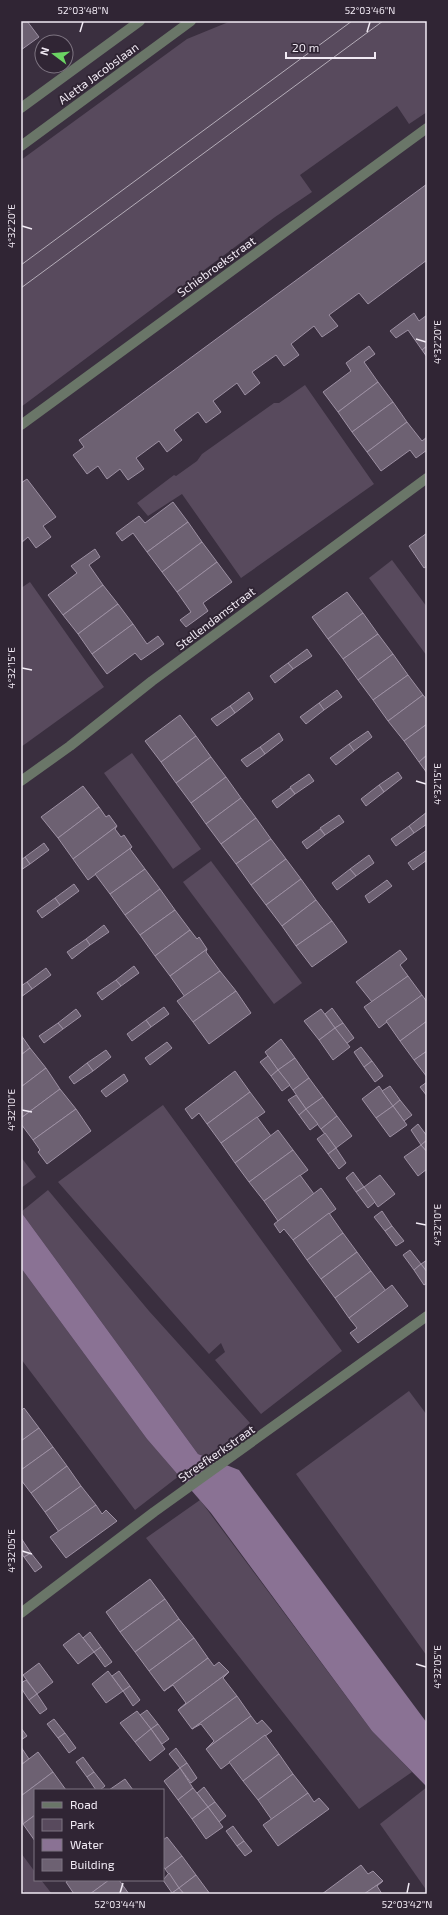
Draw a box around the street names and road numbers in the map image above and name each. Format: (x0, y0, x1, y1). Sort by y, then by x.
street label: Aletta Jacobslaan (55, 39, 141, 107)
street label: Schiebroekstraat (174, 233, 258, 299)
street label: Stellendamstraat (173, 583, 258, 652)
street label: Streefkerkstraat (175, 1421, 257, 1485)

